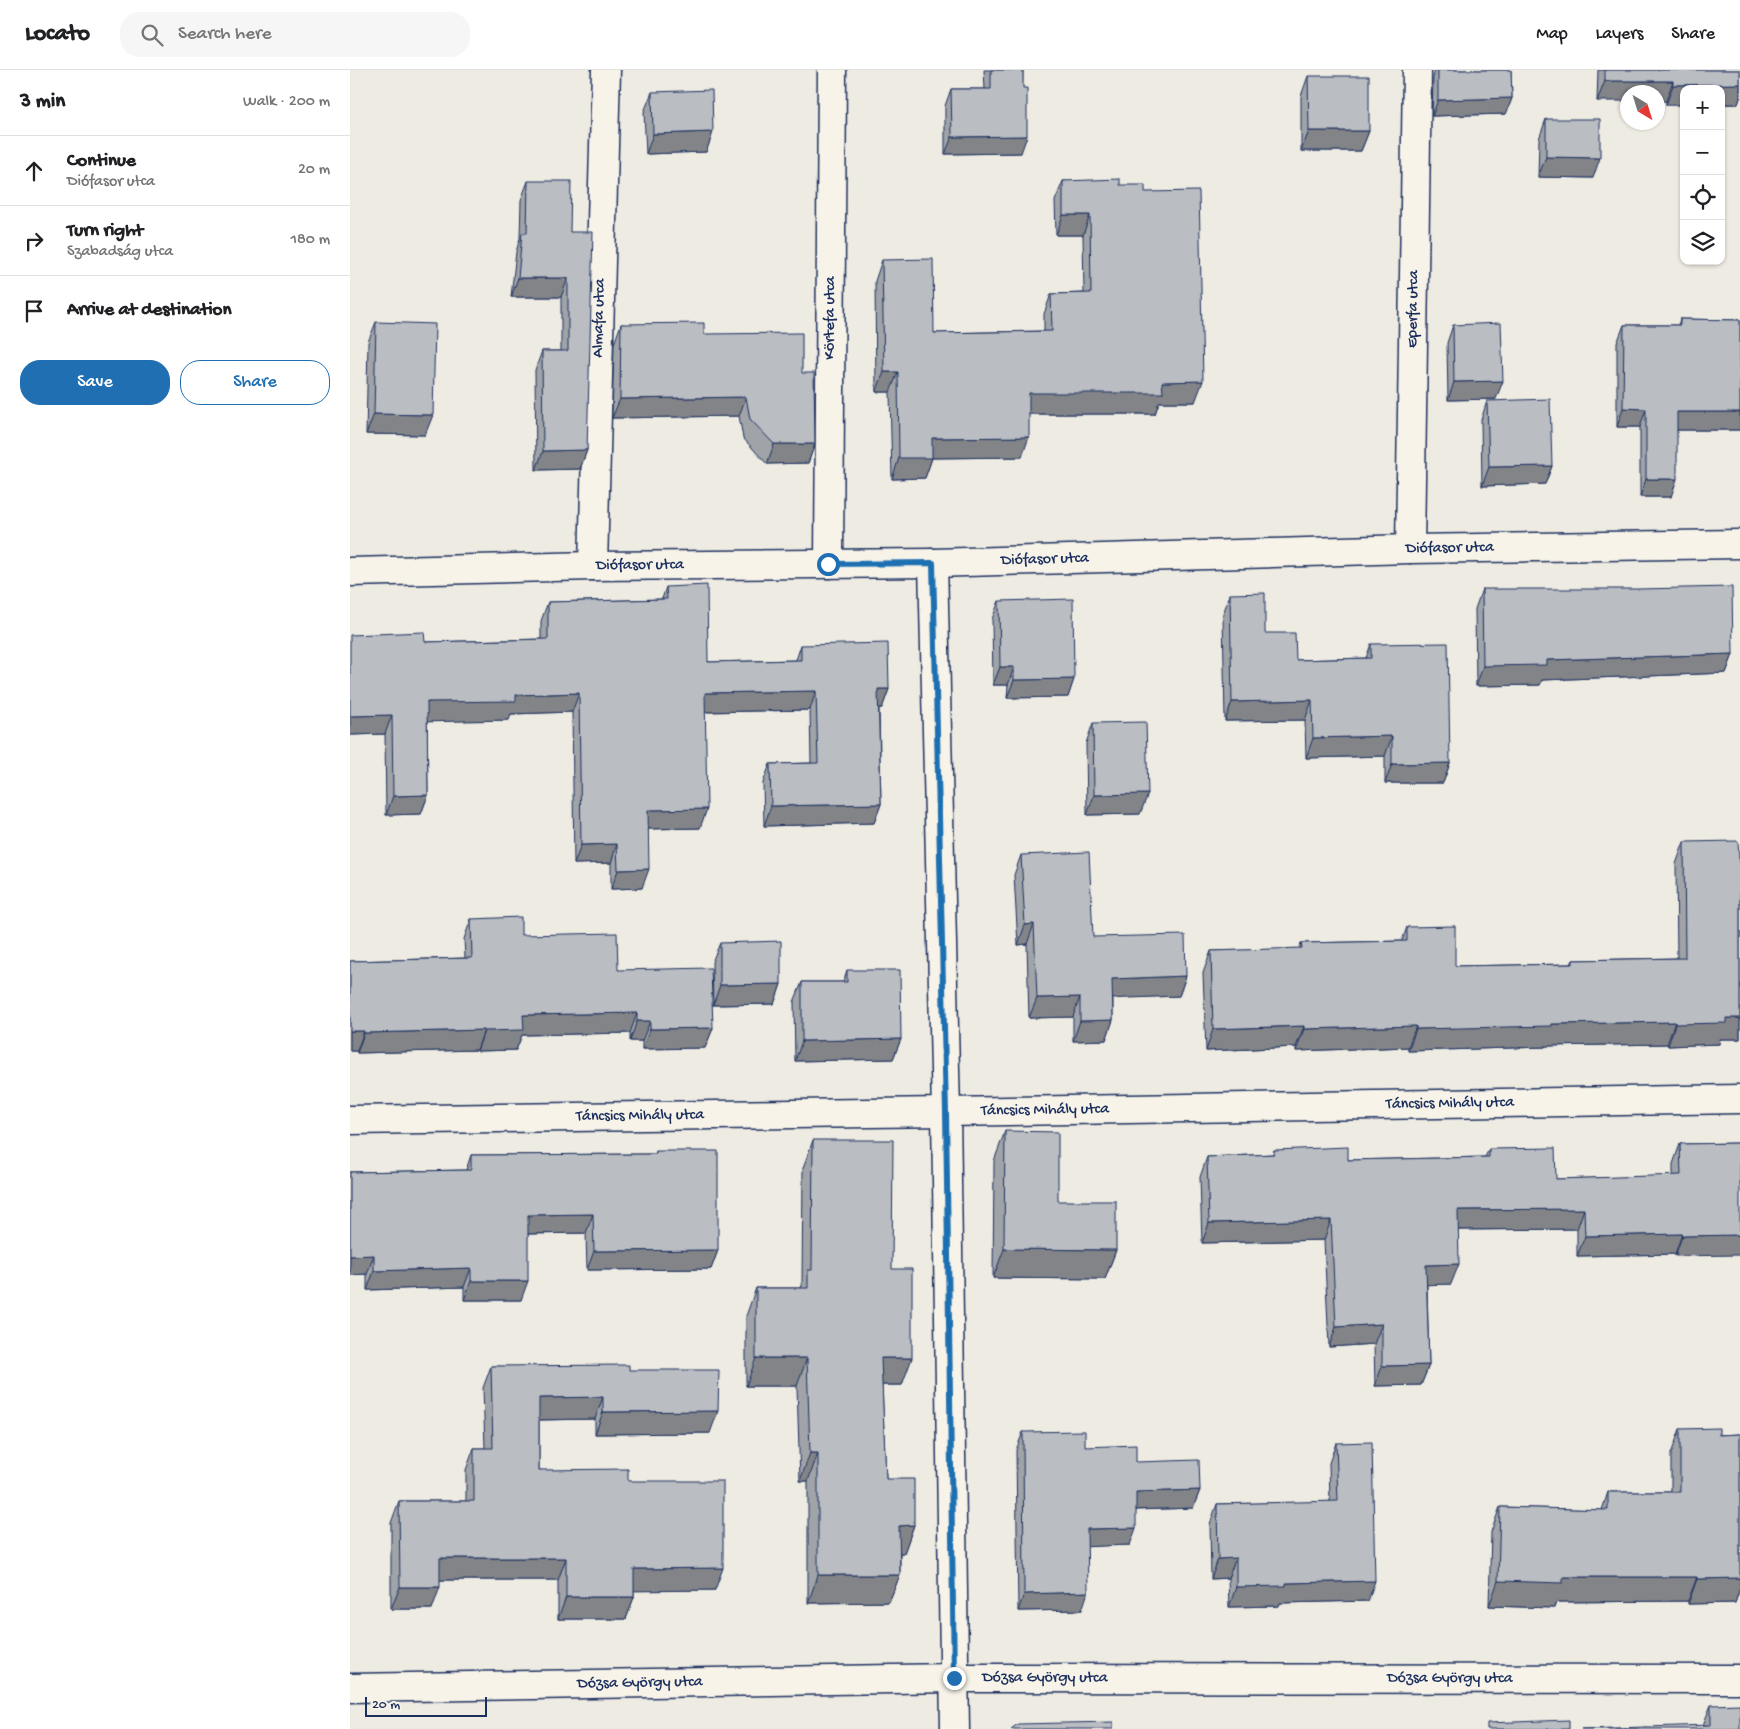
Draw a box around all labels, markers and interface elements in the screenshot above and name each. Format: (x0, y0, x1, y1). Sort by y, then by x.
search box (120, 12, 470, 57)
text: Locato (25, 20, 90, 49)
icon: search (138, 21, 166, 49)
text: Search here (178, 23, 272, 46)
text: Map (1536, 24, 1568, 45)
text: Layers (1596, 24, 1643, 45)
text: Share (1671, 24, 1715, 45)
north arrow (1620, 85, 1665, 130)
map controls (1680, 85, 1725, 265)
button: + (1680, 85, 1725, 130)
text: 3 min (20, 90, 65, 115)
text: Walk · 200 m (243, 93, 330, 112)
button: − (1680, 130, 1725, 175)
text: Continue (67, 150, 136, 173)
icon: ahead (20, 157, 48, 185)
text: 20 m (298, 161, 330, 180)
text: Diófasor utca (67, 173, 155, 192)
button: locate (1680, 175, 1725, 220)
text: Turn right (67, 220, 143, 243)
button: layers (1680, 220, 1725, 265)
icon: right (20, 227, 48, 255)
text: 180 m (291, 231, 330, 250)
text: Szabadság utca (67, 243, 173, 262)
street label: Eperfa utca (1403, 269, 1424, 348)
street label: Körtefa utca (821, 275, 840, 360)
street label: Almafa utca (589, 277, 610, 358)
icon: arrive (20, 297, 48, 325)
text: Arrive at destination (67, 299, 231, 322)
button: Save (20, 360, 170, 405)
button: Share (180, 360, 330, 405)
street label: Diófasor utca (1405, 538, 1495, 559)
street label: Diófasor utca (1000, 549, 1090, 571)
route start (817, 553, 840, 576)
street label: Diófasor utca (595, 556, 685, 575)
street label: Táncsics Mihály utca (1385, 1093, 1515, 1114)
street label: Táncsics Mihály utca (980, 1100, 1110, 1121)
street label: Táncsics Mihály utca (575, 1106, 705, 1126)
route end (943, 1667, 966, 1690)
street label: Dózsa György utca (981, 1669, 1109, 1688)
street label: Dózsa György utca (1386, 1669, 1514, 1688)
street label: Dózsa György utca (576, 1673, 704, 1694)
scale bar (365, 1694, 488, 1717)
text: 20 m (372, 1697, 400, 1714)

